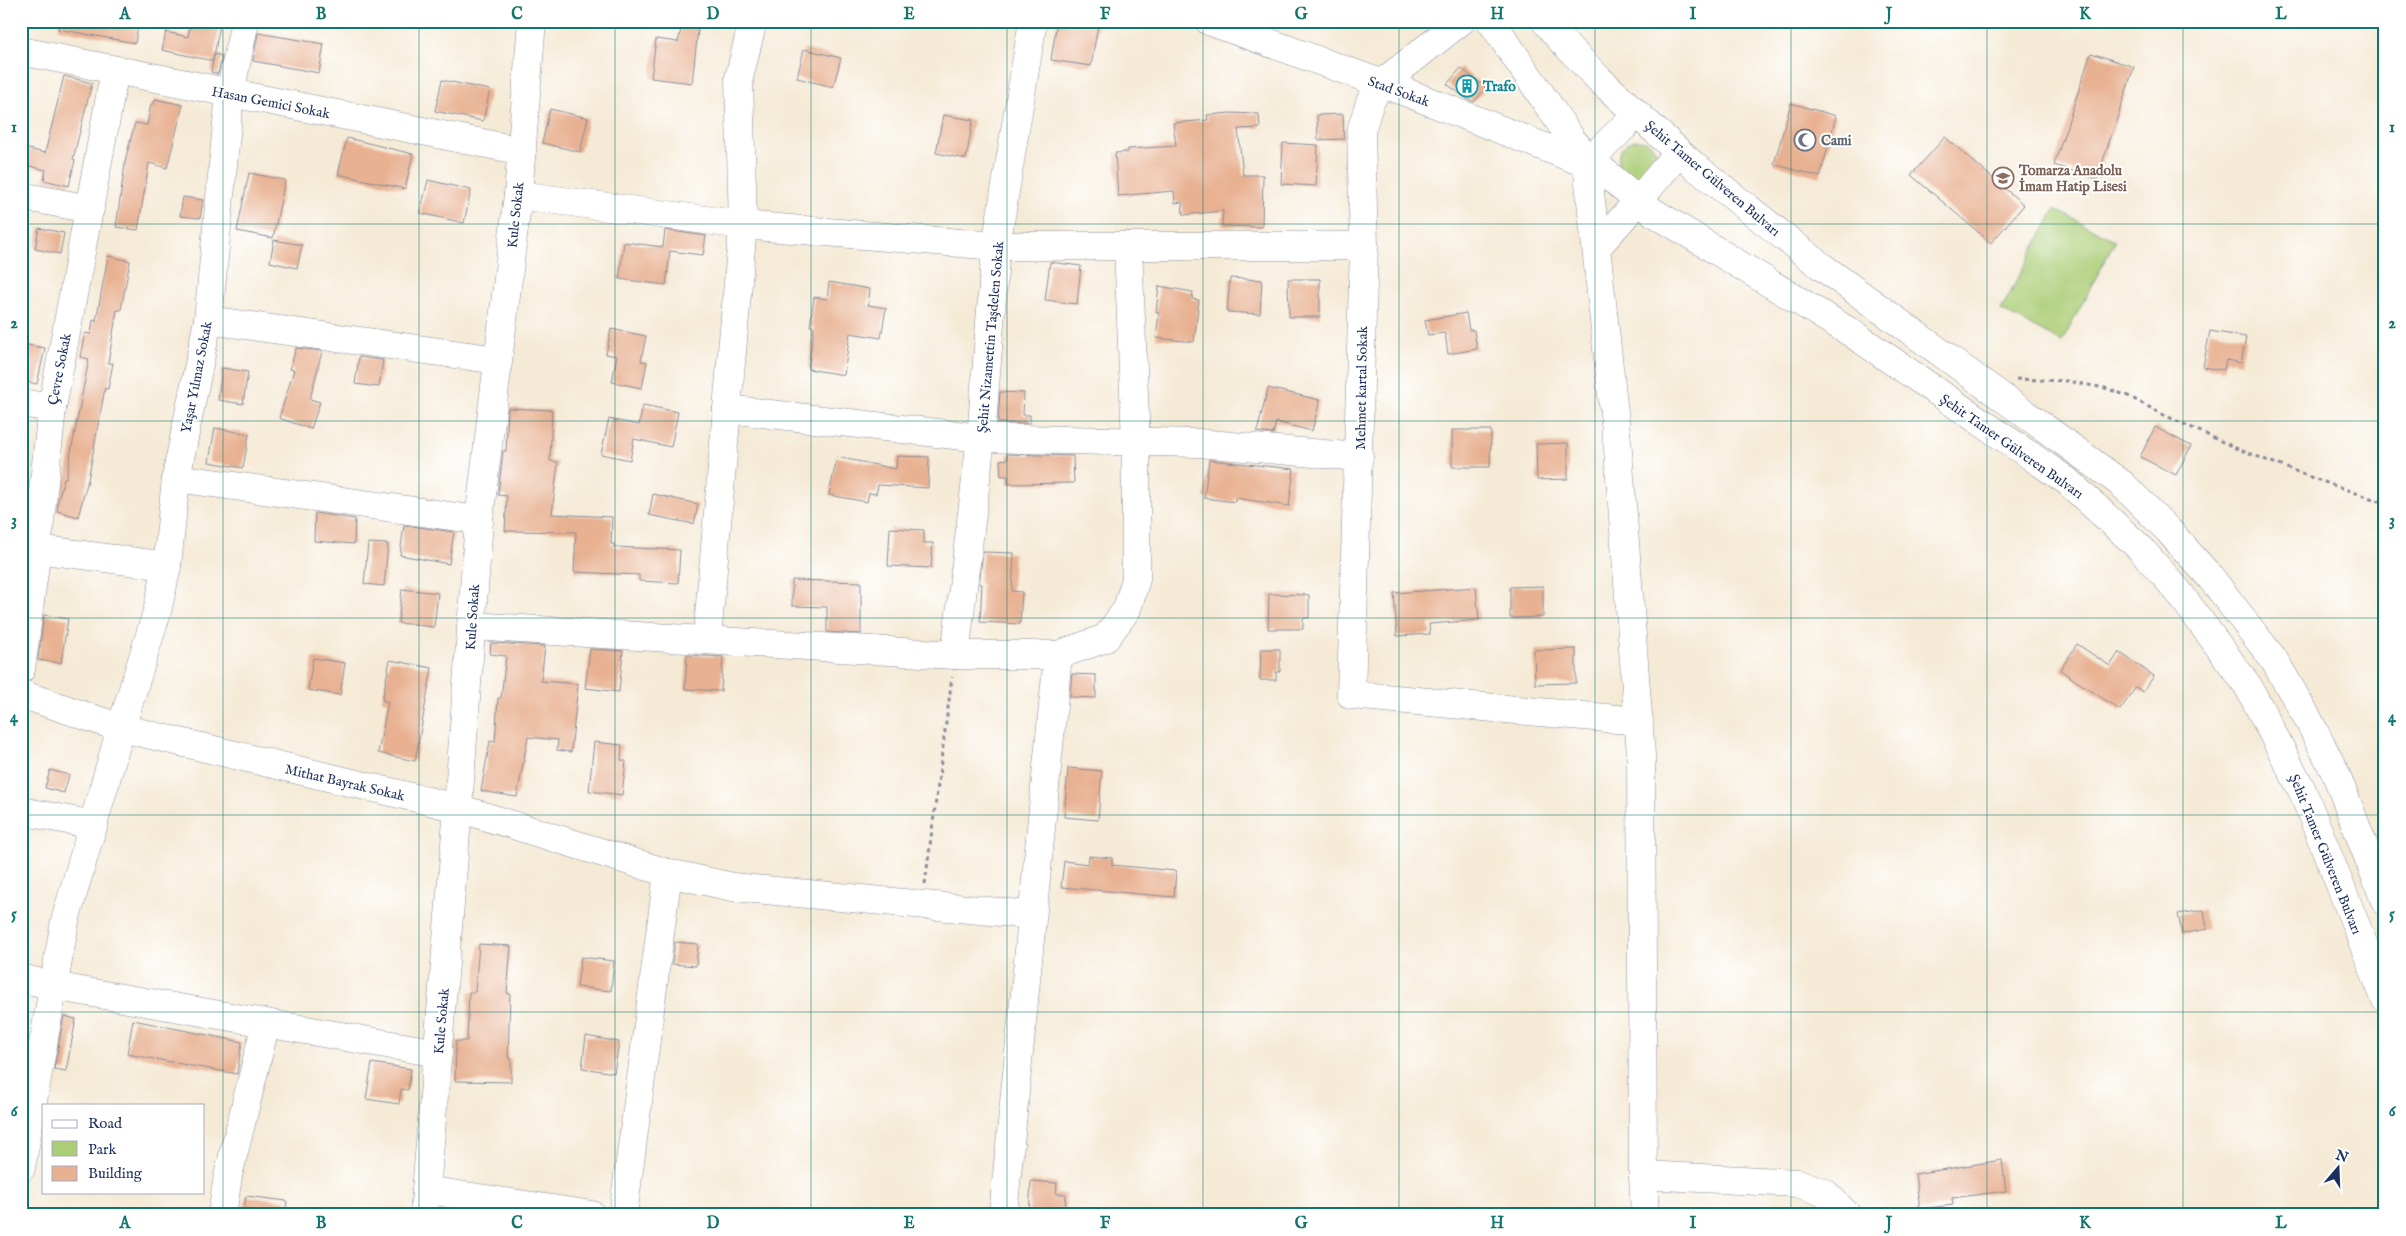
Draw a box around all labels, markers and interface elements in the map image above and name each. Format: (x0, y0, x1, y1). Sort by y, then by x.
text: A (119, 5, 132, 25)
text: B (316, 5, 327, 25)
text: C (511, 5, 523, 25)
text: D (707, 5, 720, 25)
text: E (903, 5, 915, 25)
text: F (1100, 5, 1111, 25)
text: G (1295, 5, 1308, 25)
text: H (1490, 5, 1504, 25)
text: I (1690, 5, 1697, 25)
text: J (1884, 5, 1893, 25)
text: K (2079, 5, 2092, 25)
text: L (2275, 5, 2287, 25)
street label: Stad Sokak (1365, 72, 1432, 112)
building icon: Trafo (1455, 74, 1479, 98)
place label: Trafo (1482, 78, 1516, 96)
street label: Hasan Gemici Sokak (210, 83, 332, 123)
street label: Şehit Tamer Gülveren Bulvarı (1641, 117, 1784, 241)
text: 1 (11, 118, 17, 138)
text: 1 (2389, 118, 2395, 138)
mosque icon: Cami (1793, 128, 1817, 152)
place label: Cami (1821, 132, 1852, 150)
place label: Tomarza Anadolu İmam Hatip Lisesi (2018, 162, 2127, 196)
school or university icon: Tomarza Anadolu İmam Hatip Lisesi (1991, 166, 2015, 190)
street label: Kule Sokak (504, 181, 528, 249)
street label: Şehit Nizamettin Taşdelen Sokak (974, 240, 1008, 434)
text: 2 (10, 314, 18, 334)
text: 2 (2388, 314, 2396, 334)
street label: Yaşar Yılmaz Sokak (177, 319, 217, 435)
street label: Mehmet kartal Sokak (1352, 325, 1372, 450)
street label: Çevre Sokak (44, 331, 76, 407)
street label: Şehit Tamer Gülveren Bulvarı (1936, 390, 2087, 503)
text: 3 (11, 511, 17, 531)
text: 3 (2389, 511, 2395, 531)
street label: Kule Sokak (462, 583, 484, 651)
text: 4 (10, 708, 19, 728)
text: 4 (2388, 708, 2397, 728)
street label: Mithat Bayrak Sokak (283, 760, 407, 806)
street label: Şehit Tamer Gülveren Bulvarı (2285, 772, 2366, 937)
text: 5 (11, 905, 17, 925)
text: 5 (2389, 905, 2395, 925)
street label: Kule Sokak (430, 987, 454, 1055)
text: 6 (11, 1102, 19, 1122)
text: 6 (2389, 1102, 2397, 1122)
legend (42, 1104, 205, 1194)
text: Road (88, 1114, 123, 1133)
text: Park (88, 1140, 118, 1159)
north arrow (2314, 1144, 2364, 1194)
text: N (2332, 1146, 2351, 1167)
text: Building (88, 1164, 143, 1183)
text: A (119, 1214, 132, 1234)
text: B (316, 1214, 327, 1234)
text: C (511, 1214, 523, 1234)
text: D (707, 1214, 720, 1234)
text: E (903, 1214, 915, 1234)
text: F (1100, 1214, 1111, 1234)
text: G (1295, 1214, 1308, 1234)
text: H (1490, 1214, 1504, 1234)
text: I (1690, 1214, 1697, 1234)
text: J (1884, 1214, 1893, 1234)
text: K (2079, 1214, 2092, 1234)
text: L (2275, 1214, 2287, 1234)

